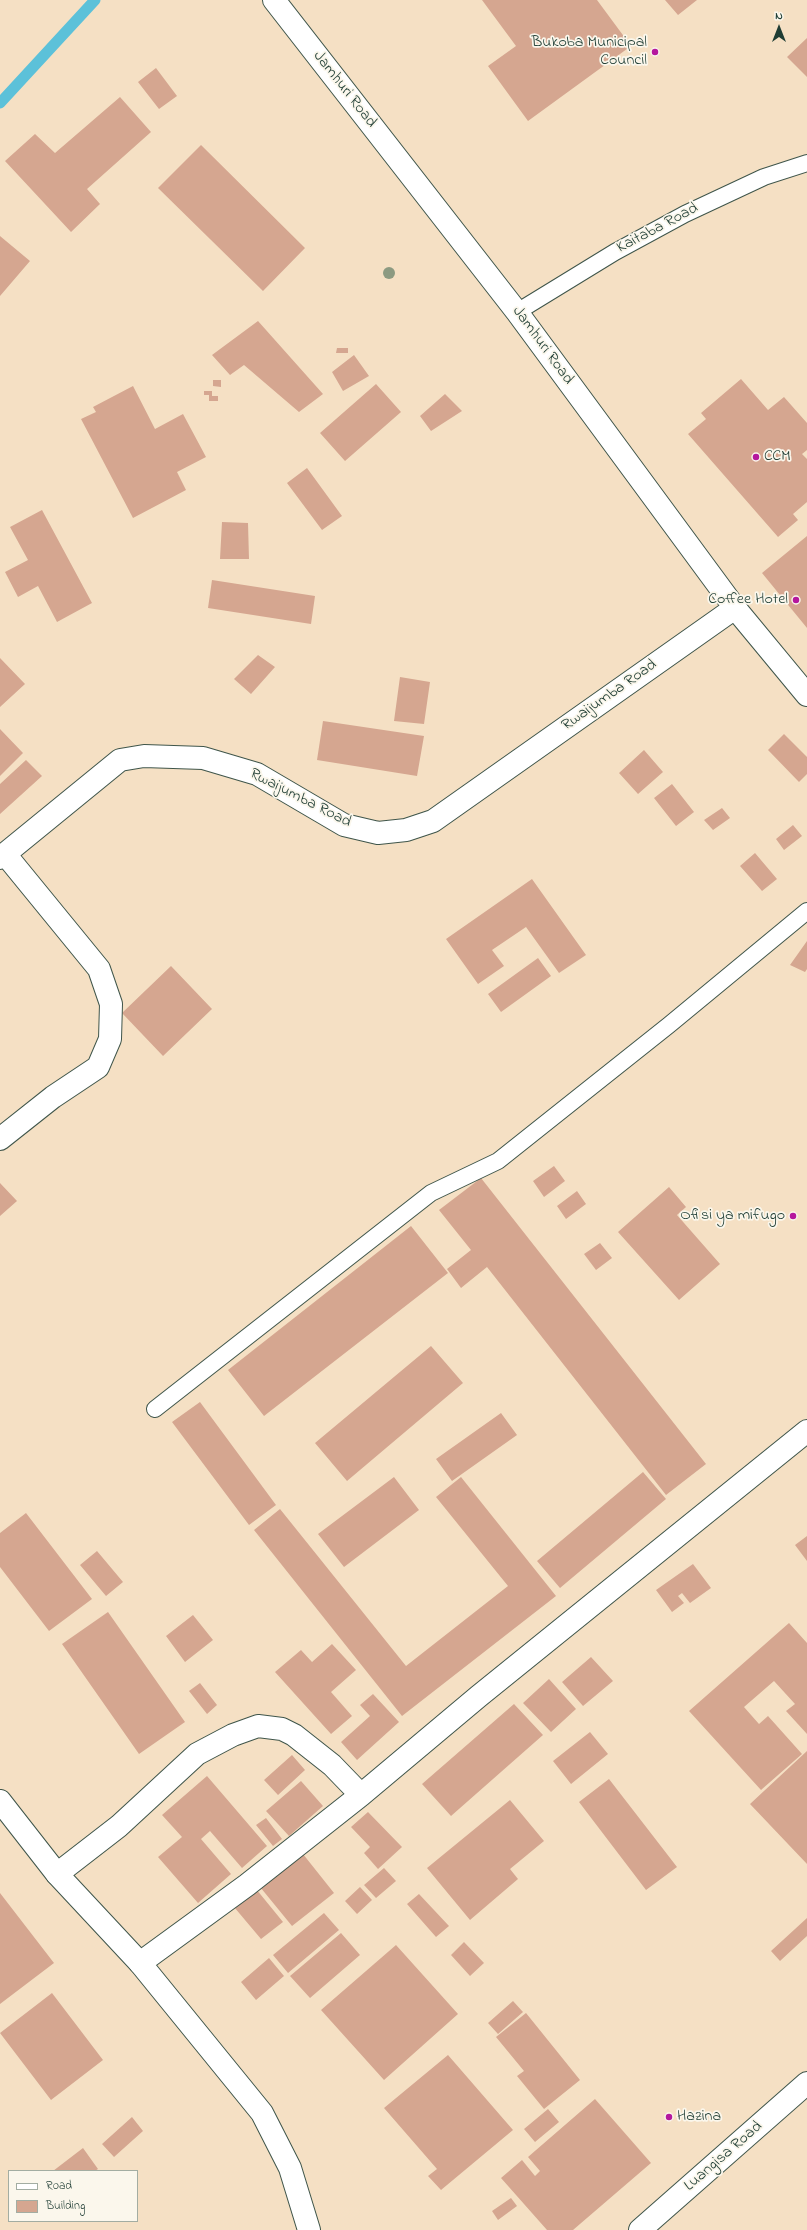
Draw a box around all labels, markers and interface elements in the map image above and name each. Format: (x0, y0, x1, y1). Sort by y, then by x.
north arrow (759, 8, 799, 48)
text: N (775, 8, 783, 24)
place label: Bukoba Municipal Council (532, 33, 647, 71)
marker: Bukoba Municipal Council (650, 47, 660, 57)
street label: Jamhuri Road (308, 48, 380, 132)
street label: Kaitaba Road (614, 200, 702, 258)
street label: Jamhuri Road (507, 303, 577, 389)
place label: CCM (764, 447, 791, 467)
marker: CCM (751, 452, 761, 462)
place label: Coffee Hotel (708, 590, 788, 610)
marker: Coffee Hotel (791, 595, 801, 605)
street label: Rwaijumba Road (559, 656, 661, 736)
street label: Rwaijumba Road (246, 765, 354, 833)
place label: Ofisi ya mifugo (680, 1206, 785, 1226)
marker: Ofisi ya mifugo (788, 1211, 798, 1221)
place label: Hazina (677, 2107, 721, 2127)
marker: Hazina (664, 2112, 674, 2122)
street label: Luangisa Road (681, 2118, 767, 2196)
legend (8, 2170, 138, 2222)
text: Road (46, 2177, 72, 2195)
text: Building (46, 2197, 85, 2215)

